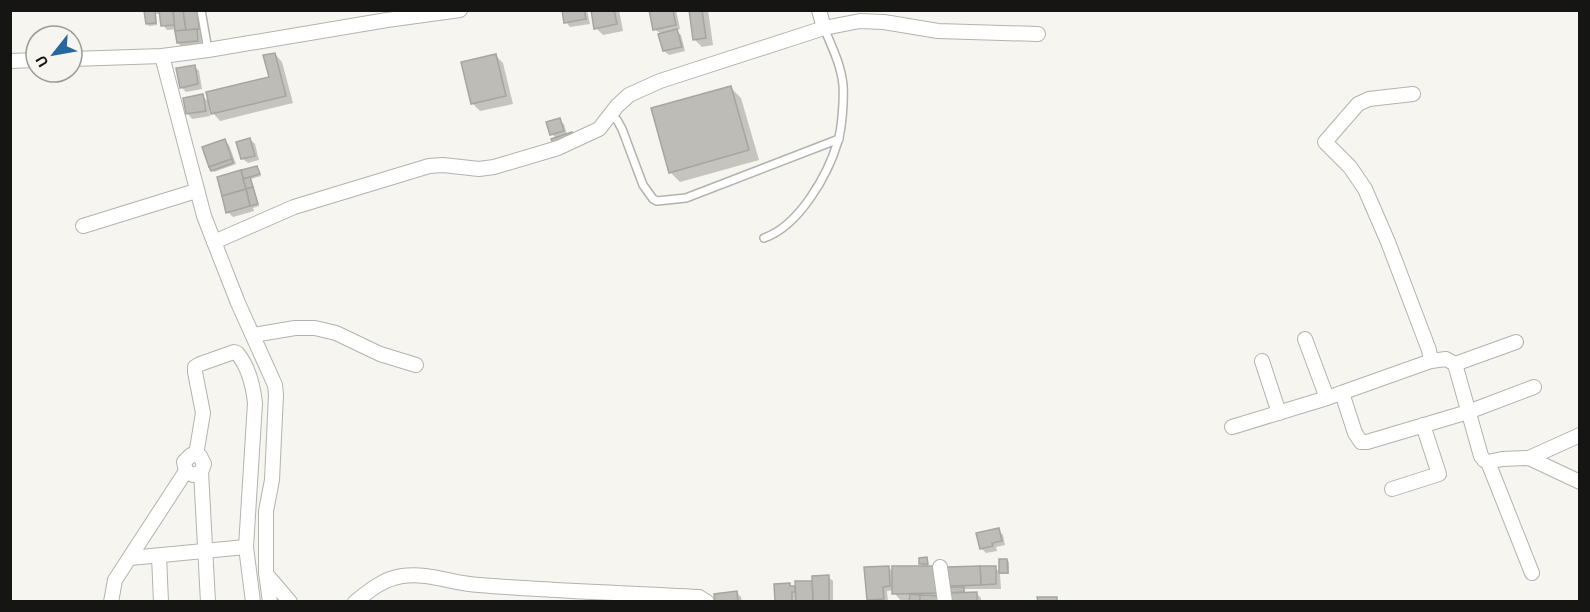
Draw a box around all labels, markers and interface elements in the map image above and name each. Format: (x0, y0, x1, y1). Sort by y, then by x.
north arrow (24, 24, 84, 84)
text: U (33, 53, 51, 70)

